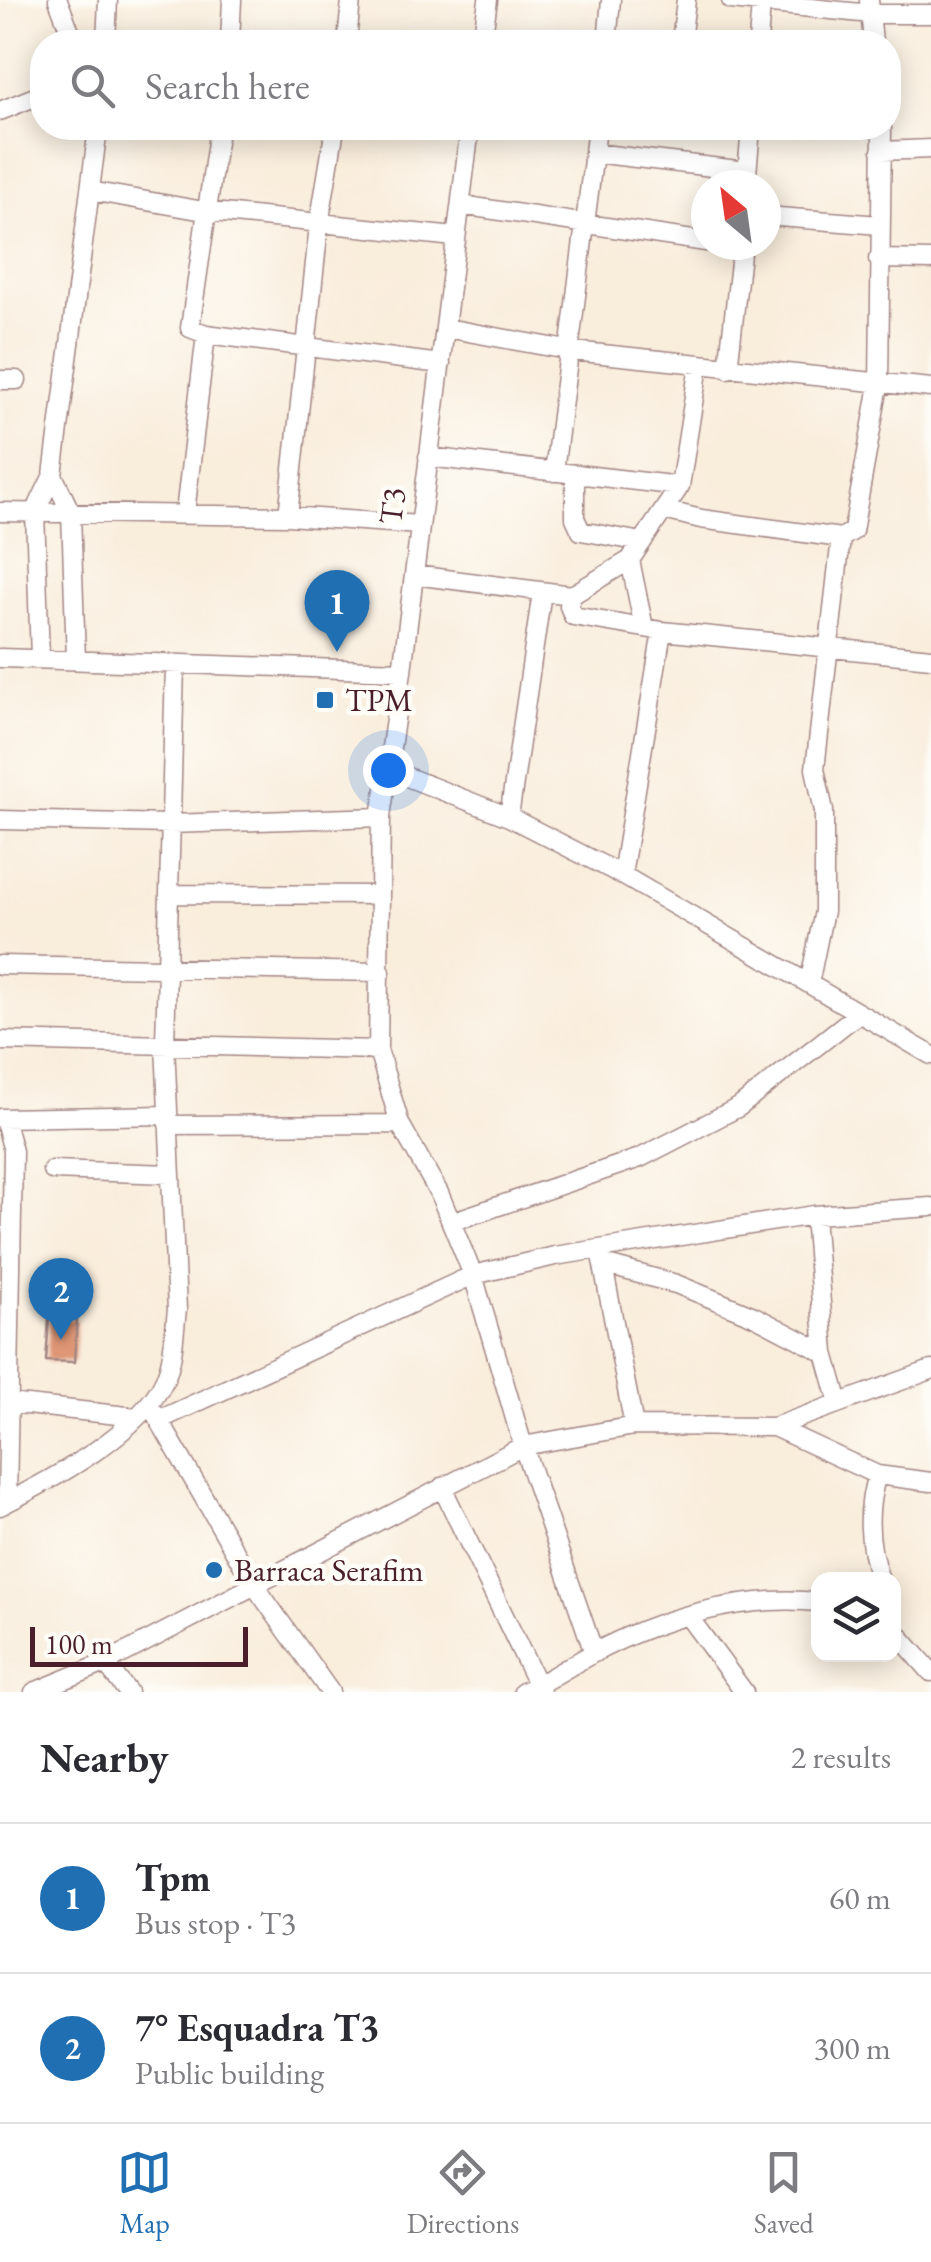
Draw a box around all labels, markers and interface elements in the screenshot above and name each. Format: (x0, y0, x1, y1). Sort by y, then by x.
search box (30, 30, 901, 140)
icon: search (65, 58, 120, 113)
text: Search here (145, 61, 310, 110)
north arrow (691, 170, 781, 260)
street label: T3 (369, 485, 415, 527)
pin: 1 (304, 570, 370, 652)
place label: TPM (345, 679, 413, 721)
marker: TPM (314, 689, 336, 711)
your location (363, 745, 414, 796)
pin: 2 (28, 1258, 94, 1340)
place label: Barraca Serafim (234, 1549, 424, 1591)
marker: Barraca Serafim (203, 1559, 225, 1581)
map controls (811, 1572, 901, 1662)
button: layers (811, 1572, 901, 1662)
scale bar (30, 1622, 248, 1666)
text: 100 m (45, 1626, 113, 1662)
text: Nearby (40, 1730, 169, 1785)
text: 2 results (791, 1736, 891, 1778)
text: Tpm (135, 1853, 211, 1902)
text: 1 (64, 1877, 81, 1919)
text: 60 m (829, 1877, 891, 1919)
text: Bus stop · T3 (135, 1902, 296, 1944)
text: 7° Esquadra T3 (135, 2003, 380, 2052)
text: 2 (64, 2027, 81, 2069)
text: 300 m (814, 2027, 891, 2069)
text: Public building (135, 2052, 324, 2094)
tab: Map (117, 2145, 172, 2241)
tab: Directions (407, 2145, 519, 2241)
tab: Saved (754, 2145, 814, 2241)

